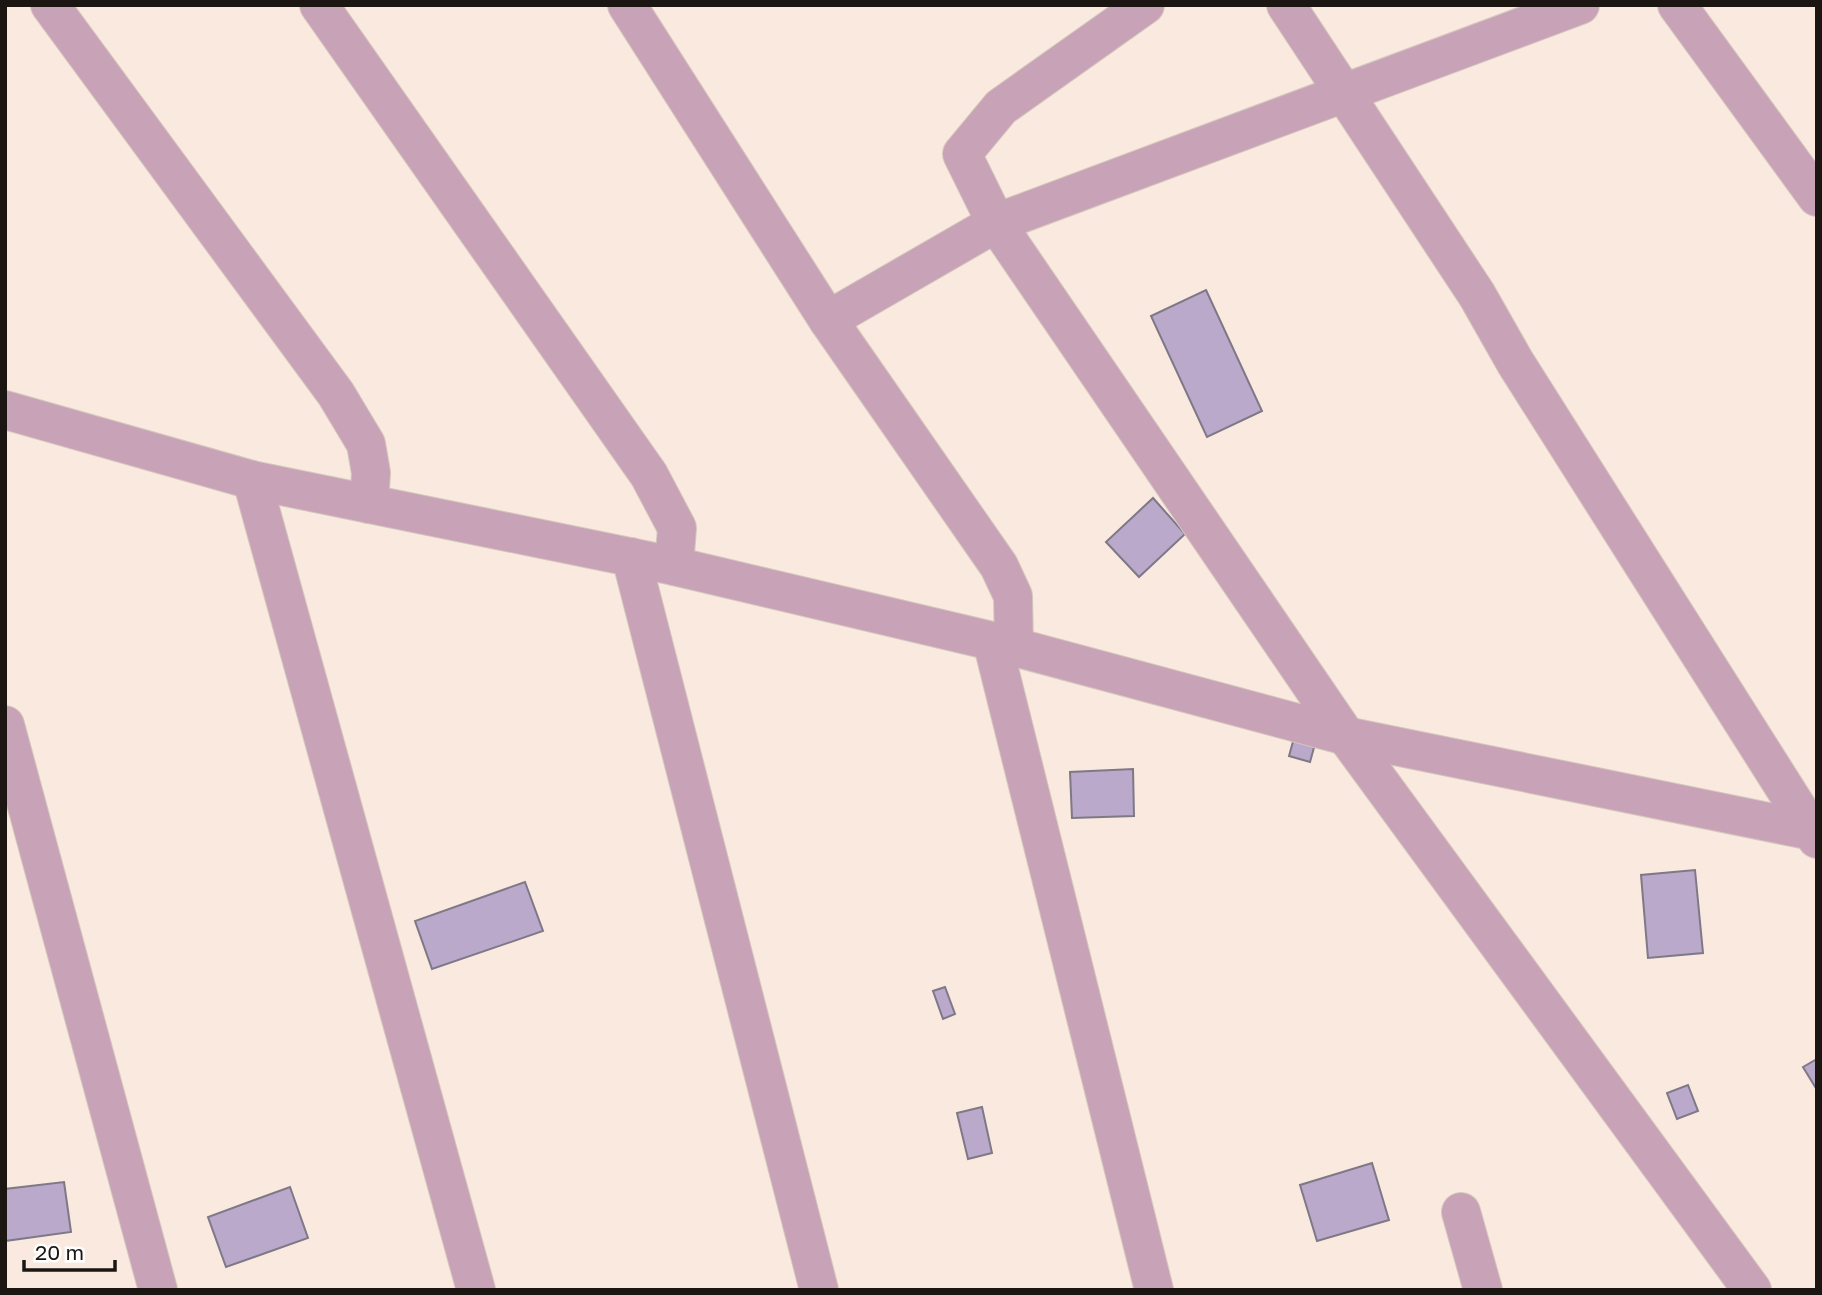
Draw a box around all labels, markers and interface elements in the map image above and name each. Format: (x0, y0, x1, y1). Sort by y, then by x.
scale bar (24, 1228, 116, 1272)
text: 20 m (35, 1239, 84, 1265)

